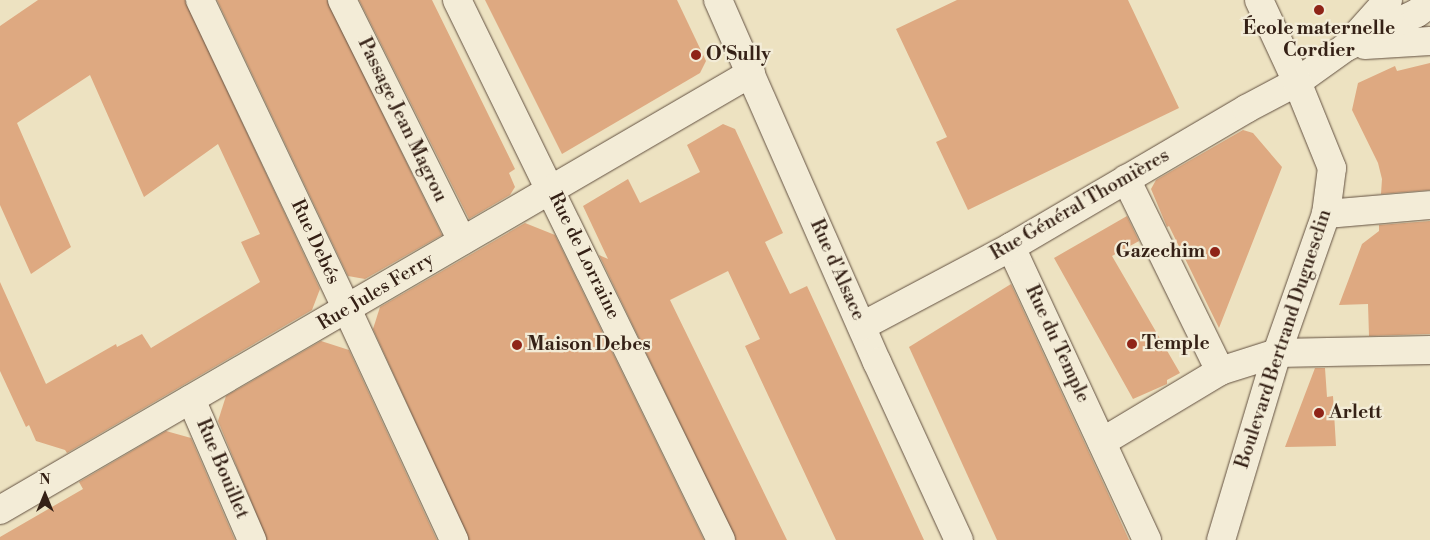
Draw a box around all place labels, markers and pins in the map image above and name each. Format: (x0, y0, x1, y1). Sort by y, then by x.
marker: École maternelle Cordier (1313, 4, 1325, 16)
place label: École maternelle Cordier (1243, 18, 1395, 62)
place label: O'Sully (706, 44, 771, 66)
marker: O'Sully (690, 49, 702, 61)
place label: Gazechim (1116, 241, 1205, 263)
marker: Gazechim (1209, 246, 1221, 258)
place label: Temple (1142, 333, 1210, 355)
place label: Maison Debes (527, 334, 651, 356)
marker: Temple (1126, 338, 1138, 350)
marker: Maison Debes (511, 339, 523, 351)
place label: Arlett (1329, 402, 1382, 424)
marker: Arlett (1313, 407, 1325, 419)

